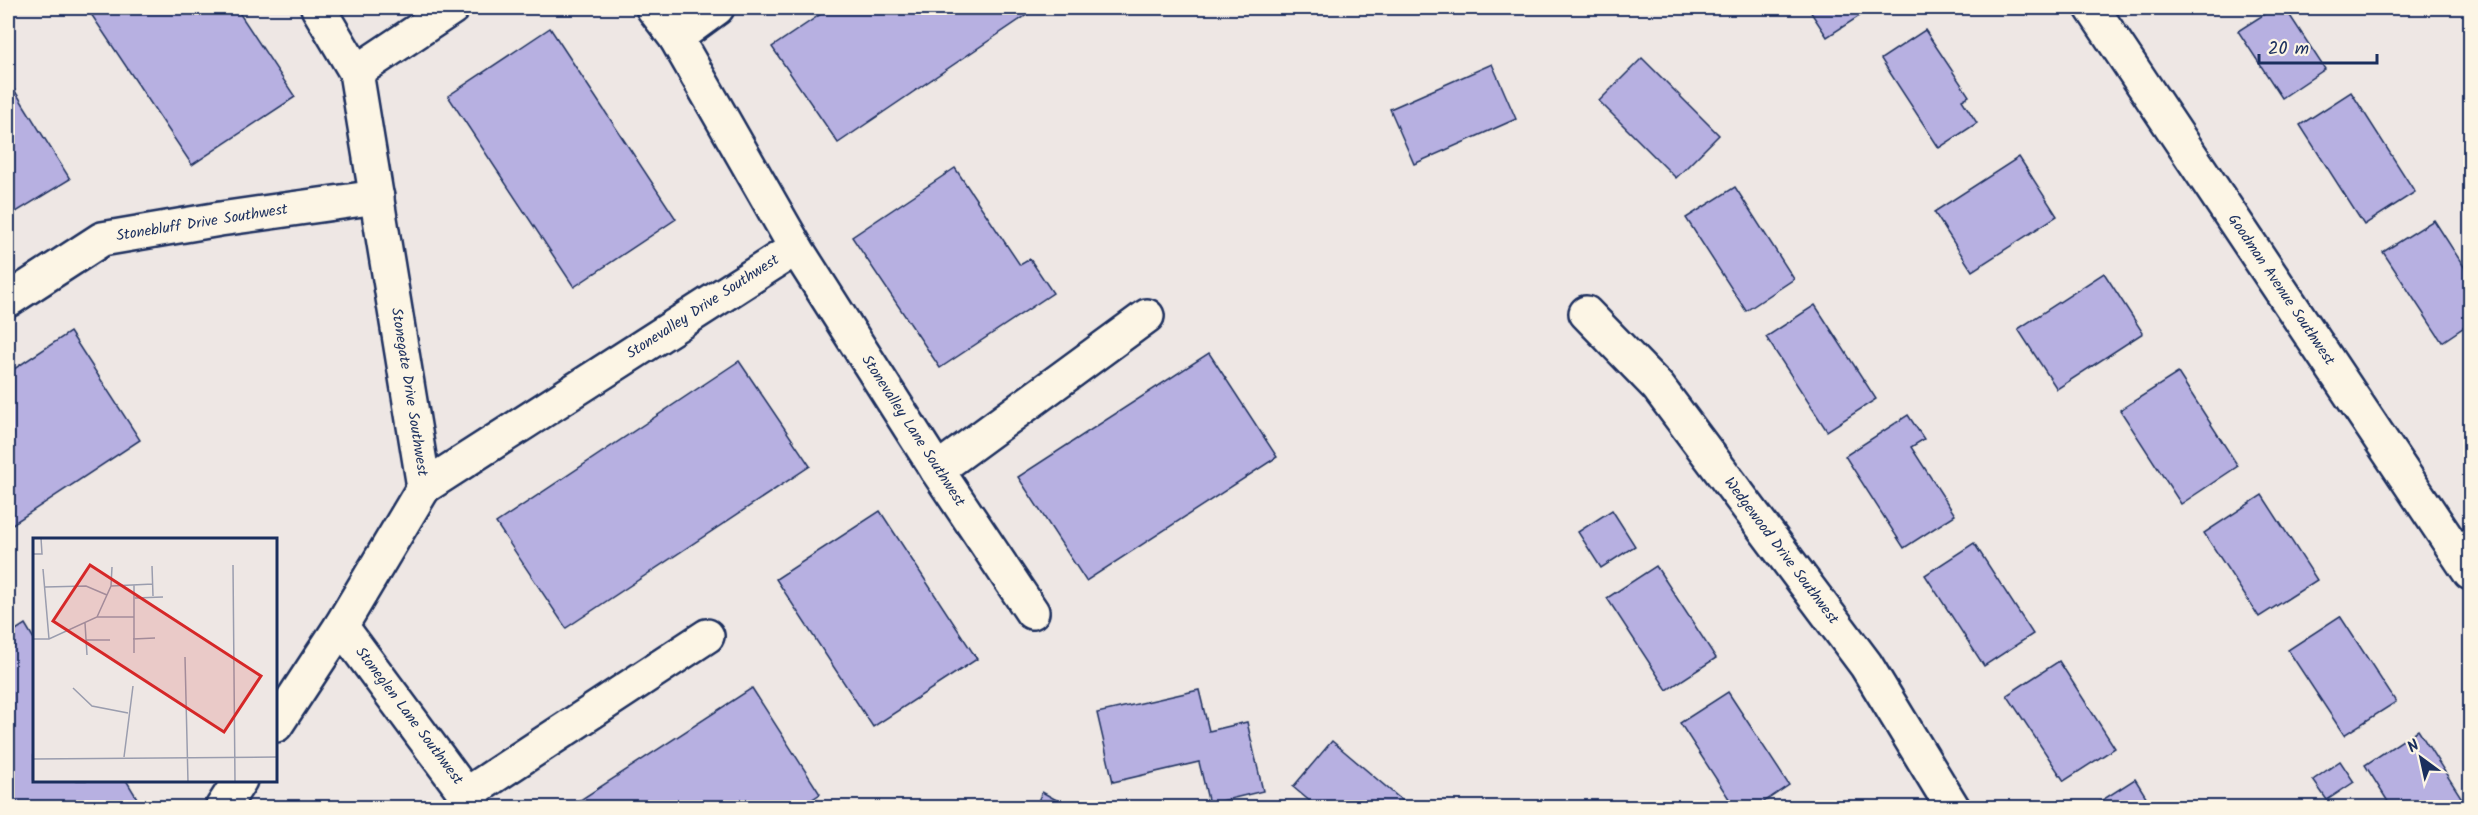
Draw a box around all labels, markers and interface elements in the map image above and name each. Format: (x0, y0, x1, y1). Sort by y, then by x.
scale bar (2259, 27, 2378, 65)
text: 20 m (2268, 35, 2309, 64)
street label: Stonebluff Drive Southwest (114, 198, 290, 248)
street label: Goodman Avenue Southwest (2221, 209, 2341, 371)
street label: Stonevalley Drive Southwest (622, 248, 784, 366)
street label: Stonegate Drive Southwest (384, 306, 434, 478)
street label: Stonevalley Lane Southwest (855, 350, 971, 512)
street label: Wedgewood Drive Southwest (1717, 472, 1845, 630)
inset map (33, 538, 278, 782)
street label: Stoneglen Lane Southwest (349, 642, 469, 790)
north arrow (2391, 728, 2451, 788)
text: N (2403, 733, 2425, 760)

